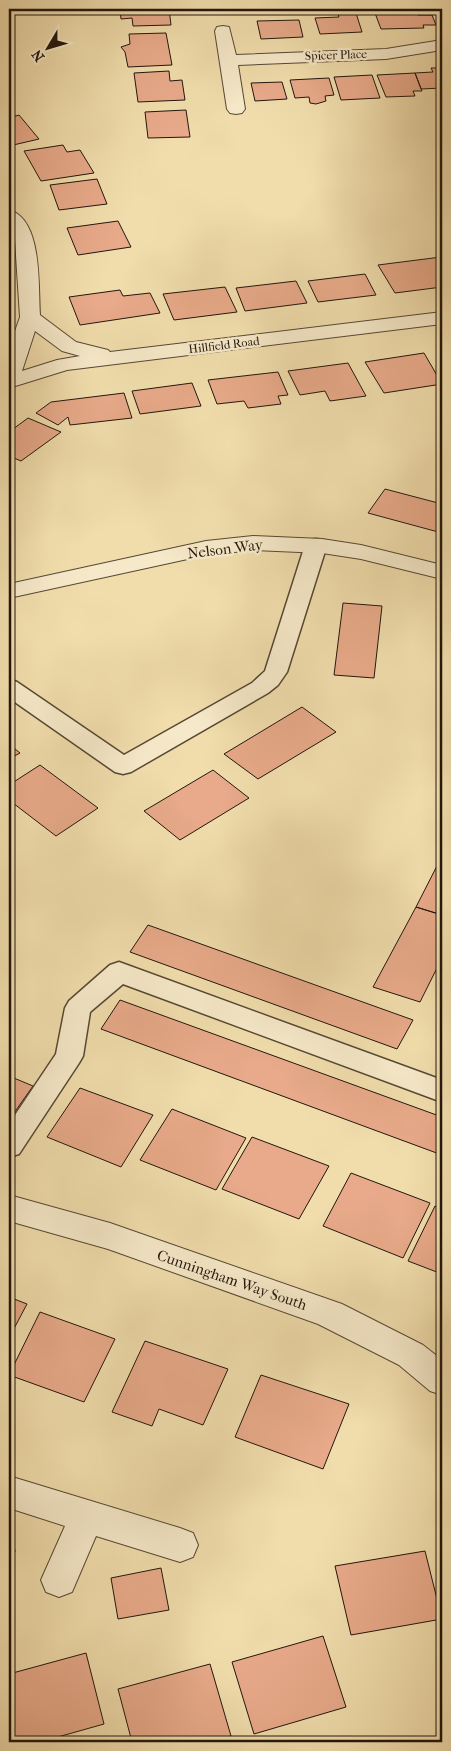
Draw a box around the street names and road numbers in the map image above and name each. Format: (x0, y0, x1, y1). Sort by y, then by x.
street label: Spicer Place (305, 47, 367, 63)
street label: Hillfield Road (188, 334, 261, 356)
street label: Nelson Way (186, 535, 265, 563)
street label: Cunningham Way South (155, 1246, 310, 1314)

